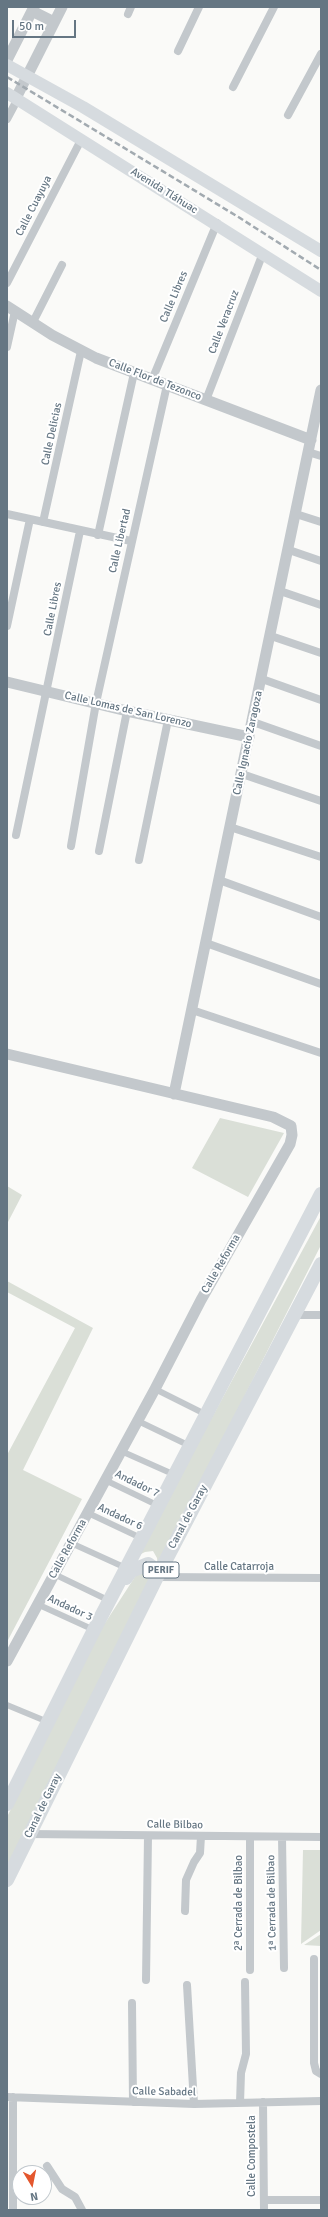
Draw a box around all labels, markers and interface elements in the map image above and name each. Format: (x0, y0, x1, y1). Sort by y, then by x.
scale bar (14, 12, 78, 38)
text: 50 m (19, 19, 44, 34)
street label: Avenida Tláhuac (128, 165, 200, 217)
street label: Calle Cuayuya (13, 174, 55, 238)
street label: Calle Libres (157, 269, 191, 325)
street label: Calle Veracruz (206, 288, 242, 356)
street label: Calle Flor de Tezonco (107, 356, 203, 404)
street label: Calle Delicias (39, 401, 65, 467)
street label: Calle Libertad (106, 508, 134, 574)
street label: Calle Libres (41, 581, 65, 637)
street label: Calle Lomas de San Lorenzo (63, 689, 193, 731)
street label: Calle Ignacio Zaragoza (231, 690, 265, 796)
street label: Calle Reforma (199, 1232, 243, 1296)
street label: Andador 7 (113, 1468, 161, 1500)
street label: Canal de Garay (166, 1483, 210, 1551)
street label: Andador 6 (95, 1501, 145, 1533)
street label: Calle Reforma (46, 1517, 90, 1581)
street label: Calle Catarroja (204, 1560, 274, 1574)
road number: PERIF (143, 1562, 179, 1578)
street label: Andador 3 (45, 1592, 95, 1624)
street label: Canal de Garay (22, 1772, 64, 1840)
street label: Calle Bilbao (147, 1818, 203, 1832)
street label: 2ª Cerrada de Bilbao (232, 1855, 246, 1951)
street label: 1ª Cerrada de Bilbao (265, 1855, 279, 1951)
street label: Calle Sabadel (132, 2085, 196, 2099)
street label: Calle Compostela (245, 2115, 259, 2197)
north arrow (12, 2165, 52, 2205)
text: N (29, 2189, 39, 2203)

